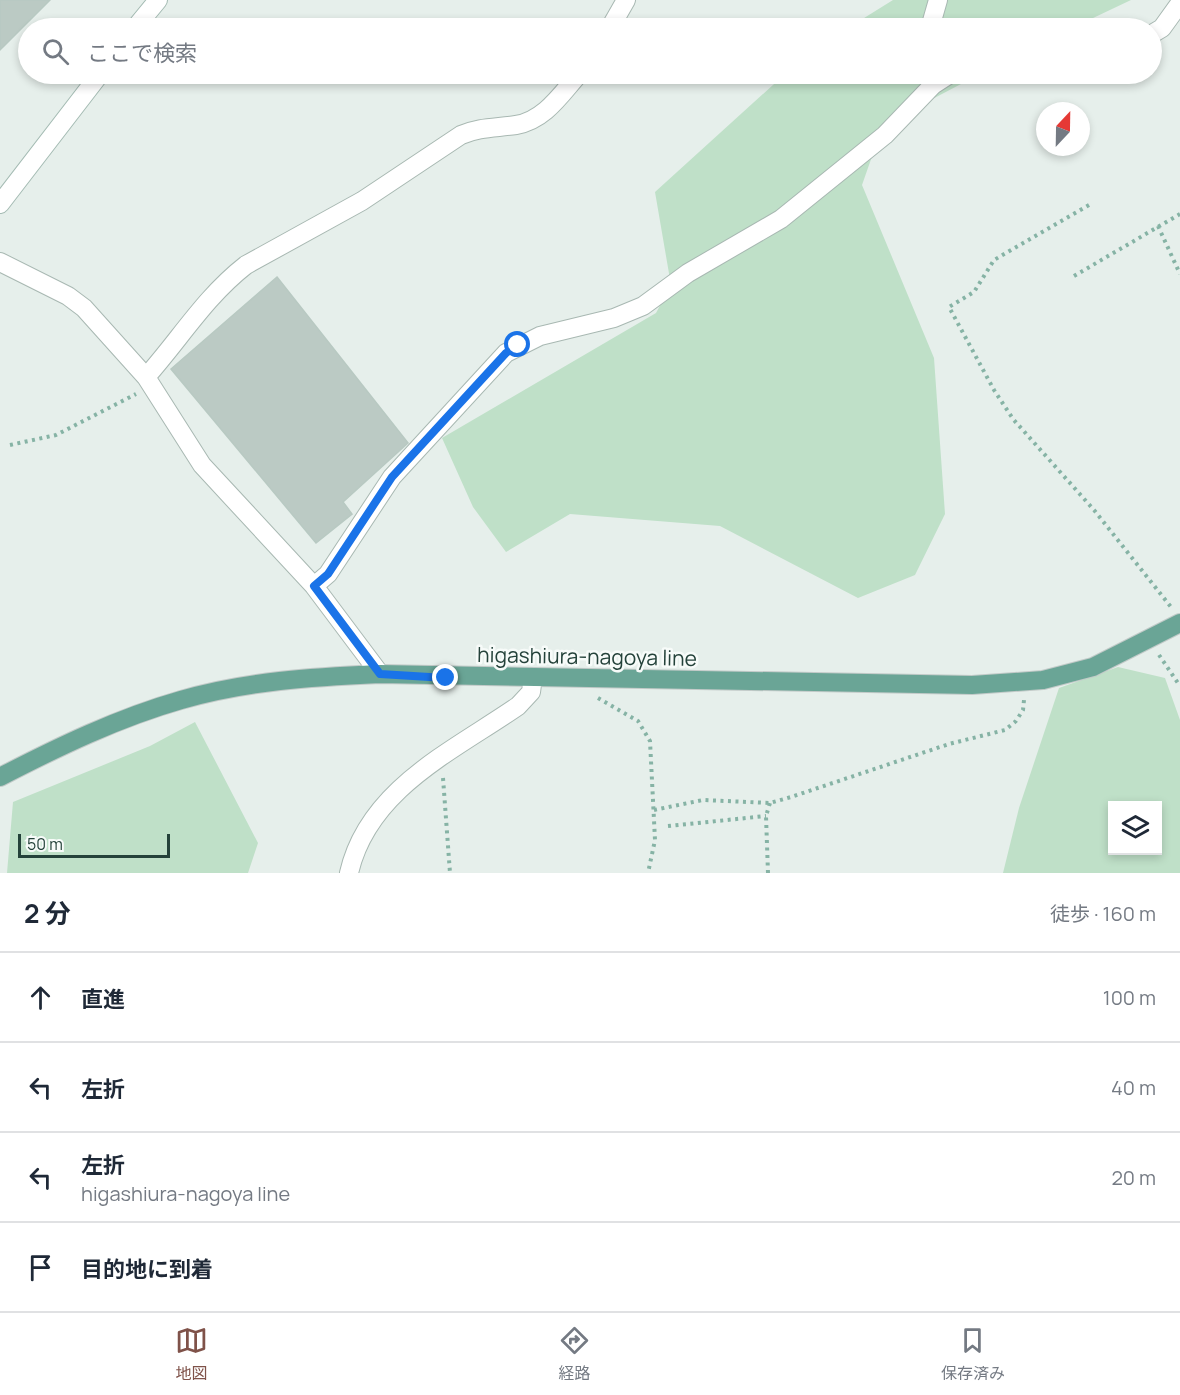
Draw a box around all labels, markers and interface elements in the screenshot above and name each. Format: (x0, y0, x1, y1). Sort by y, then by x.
search box (18, 18, 1162, 84)
icon: search (39, 35, 72, 68)
text: ここで検索 (87, 38, 197, 68)
north arrow (1036, 102, 1090, 156)
route start (504, 331, 530, 357)
street label: higashiura-nagoya line (477, 640, 697, 672)
route end (432, 664, 458, 690)
map controls (1108, 801, 1162, 855)
button: layers (1108, 801, 1162, 855)
scale bar (18, 831, 170, 858)
text: 50 m (27, 833, 63, 855)
text: 2 分 (24, 895, 71, 931)
text: 徒歩 · 160 m (1050, 900, 1156, 927)
icon: ahead (24, 981, 57, 1014)
text: 直進 (81, 984, 125, 1014)
text: 100 m (1103, 984, 1156, 1011)
icon: left (24, 1071, 57, 1104)
text: 左折 (81, 1074, 125, 1104)
text: 40 m (1111, 1074, 1156, 1101)
text: 左折 (81, 1150, 125, 1180)
icon: left (24, 1161, 57, 1194)
text: 20 m (1111, 1164, 1156, 1191)
text: higashiura-nagoya line (81, 1180, 290, 1207)
icon: arrive (24, 1251, 57, 1284)
text: 目的地に到着 (81, 1254, 213, 1284)
tab: 地図 (175, 1324, 208, 1384)
tab: 経路 (558, 1324, 591, 1384)
tab: 保存済み (941, 1324, 1005, 1384)

